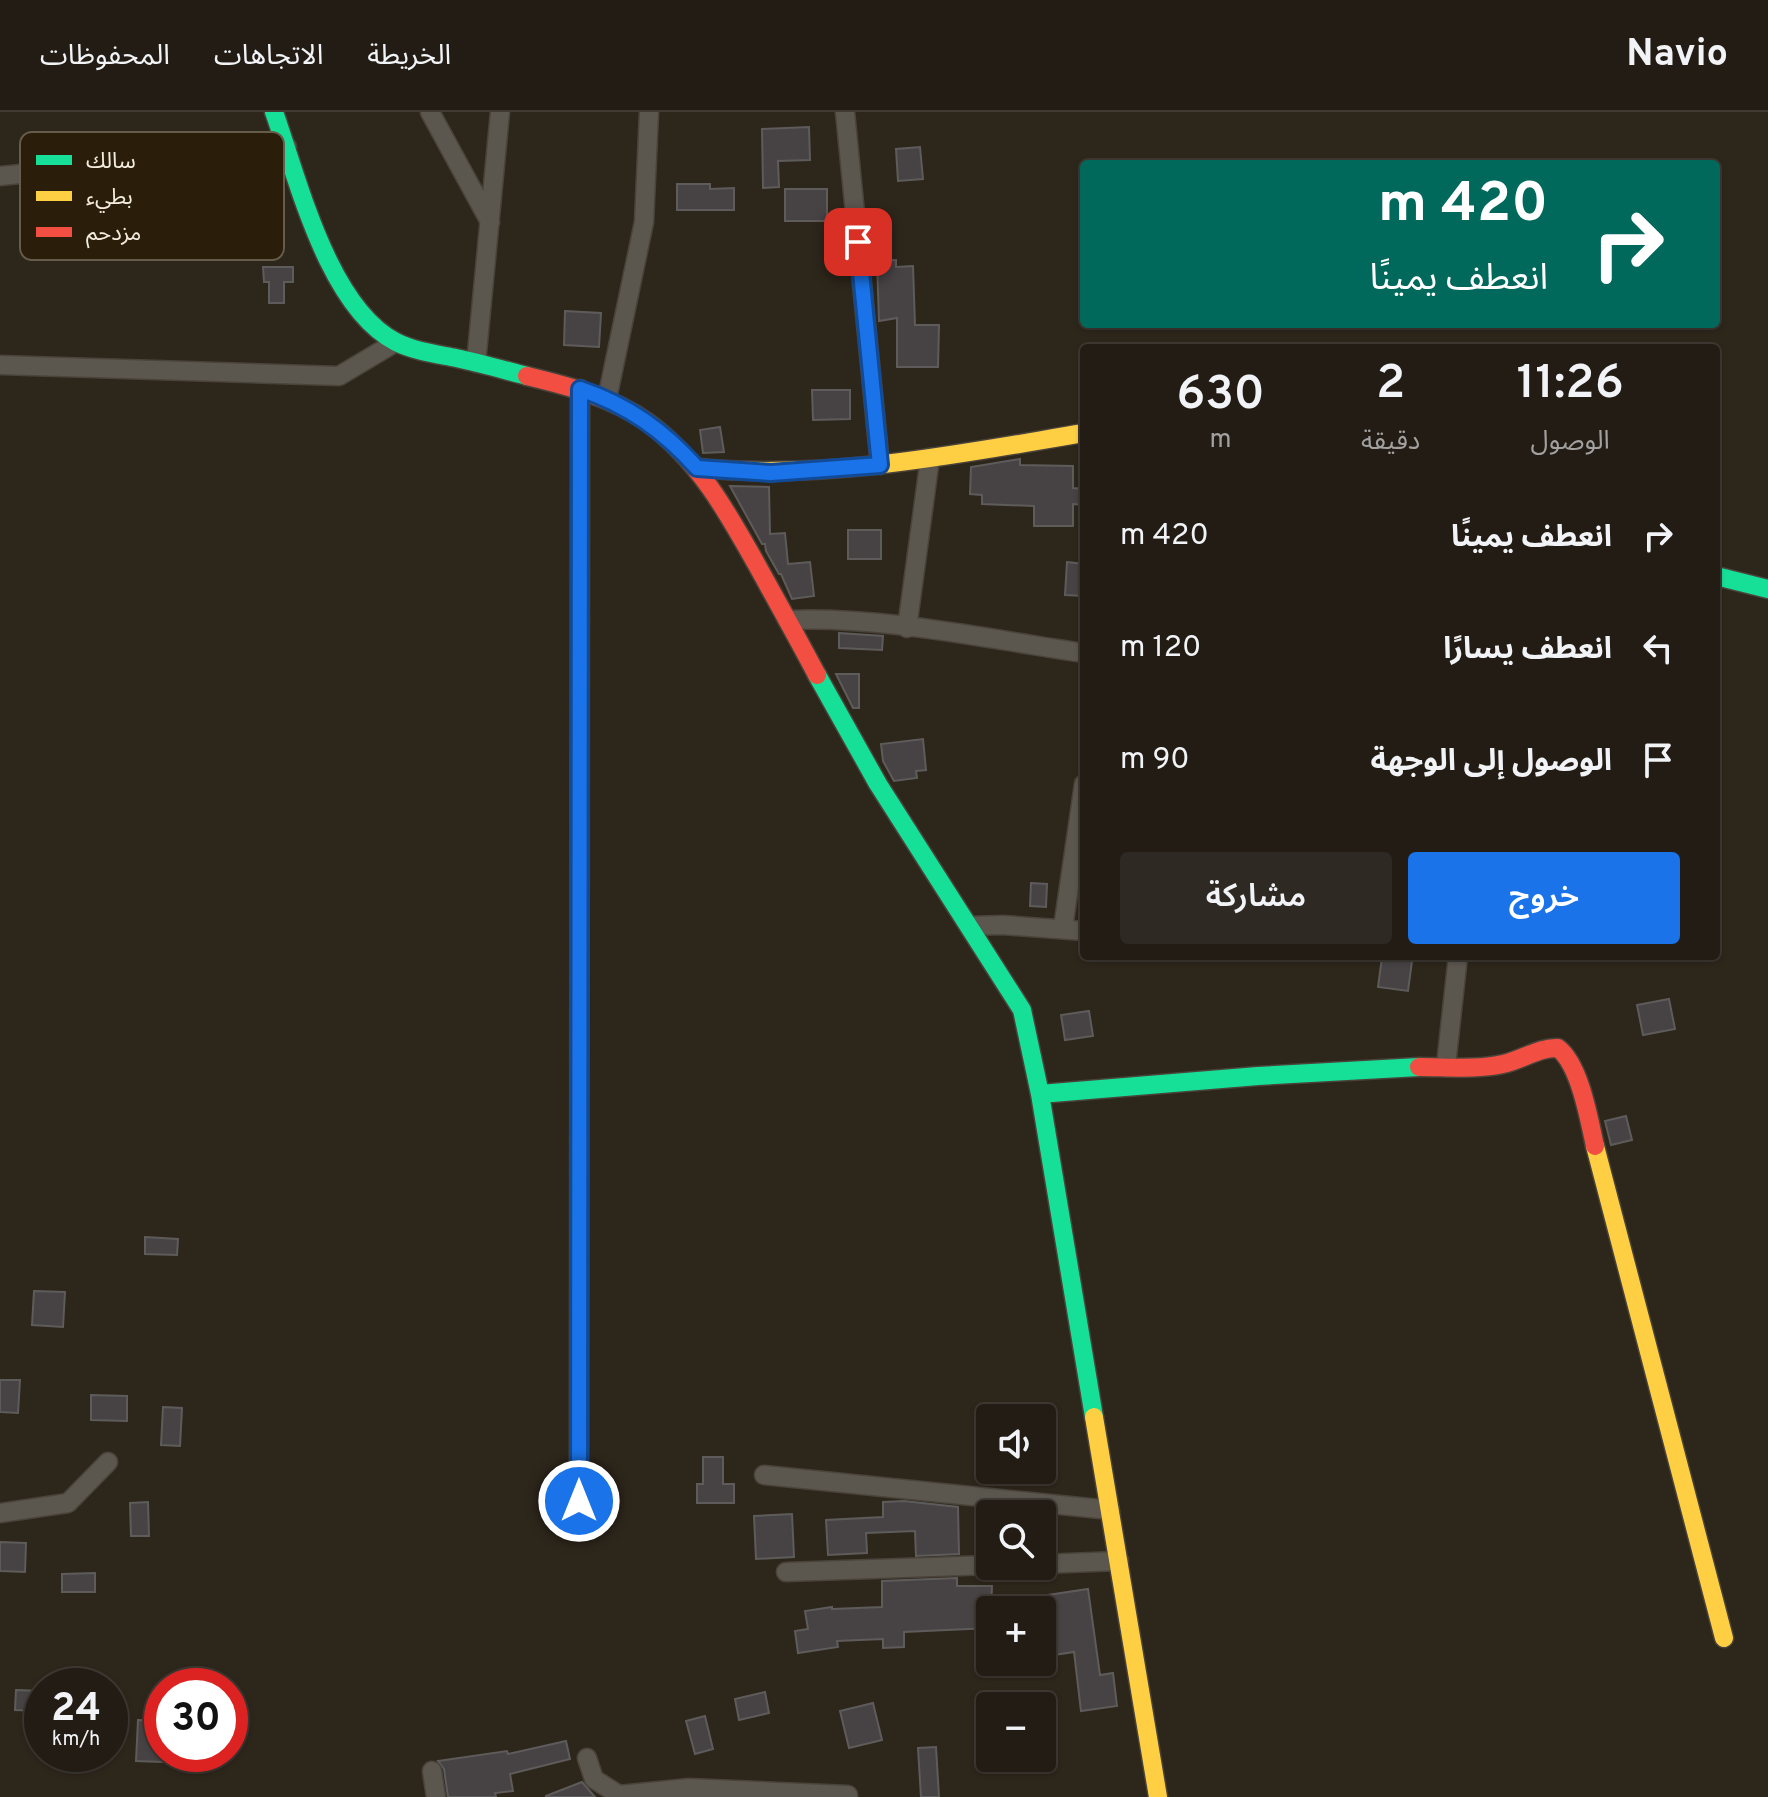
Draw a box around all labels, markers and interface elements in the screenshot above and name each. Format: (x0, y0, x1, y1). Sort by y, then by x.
text: Navio (1626, 31, 1728, 80)
text: المحفوظات (40, 39, 170, 75)
text: الاتجاهات (214, 39, 323, 75)
text: الخريطة (367, 39, 451, 75)
legend (20, 132, 284, 260)
text: سالك (86, 149, 136, 176)
text: 420 m (1378, 171, 1548, 241)
text: بطيء (86, 185, 133, 213)
icon: right (1576, 192, 1680, 296)
pin (824, 208, 892, 276)
icon: arrive (836, 220, 880, 264)
text: مزدحم (86, 221, 141, 249)
text: انعطف يمينًا (1370, 257, 1548, 303)
text: 2 (1376, 355, 1405, 415)
text: 11:26 (1516, 355, 1624, 415)
text: 630 (1176, 366, 1265, 426)
text: m (1209, 424, 1232, 457)
text: دقيقة (1361, 426, 1420, 459)
text: الوصول (1531, 426, 1610, 459)
icon: right (1636, 514, 1680, 558)
text: 420 m (1120, 518, 1209, 555)
text: انعطف يمينًا (1451, 520, 1612, 557)
icon: left (1636, 626, 1680, 670)
text: 120 m (1120, 630, 1201, 667)
text: انعطف يسارًا (1443, 632, 1612, 669)
icon: arrive (1636, 738, 1680, 782)
text: 90 m (1120, 742, 1189, 779)
text: الوصول إلى الوجهة (1370, 744, 1612, 781)
button: مشاركة (1120, 852, 1392, 944)
button: خروج (1408, 852, 1680, 944)
map controls (976, 1404, 1056, 1772)
button: sound (976, 1404, 1056, 1484)
position arrow (537, 1459, 621, 1543)
button: search (976, 1500, 1056, 1580)
button: + (976, 1596, 1056, 1676)
speed limit sign: 30 (144, 1668, 248, 1772)
text: 24 (51, 1685, 101, 1735)
button: − (976, 1692, 1056, 1772)
text: km/h (52, 1727, 100, 1753)

